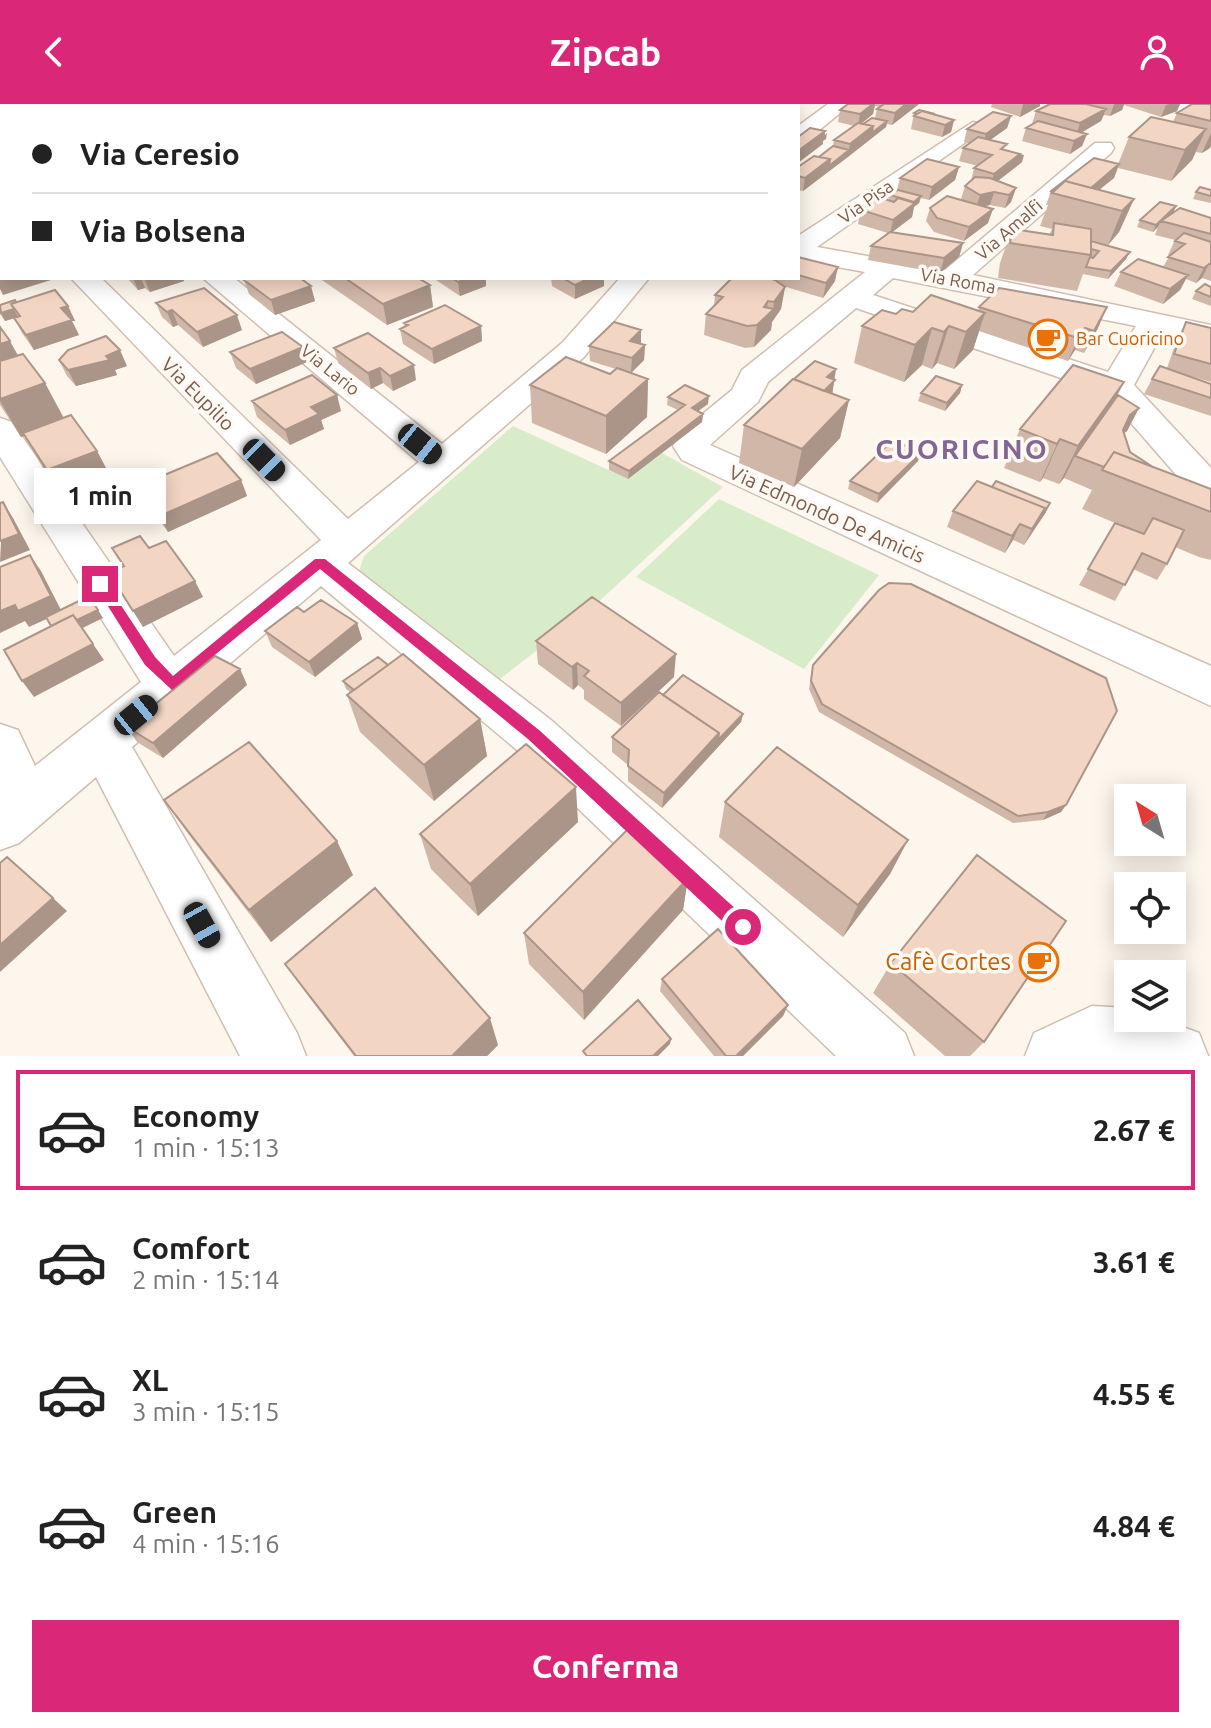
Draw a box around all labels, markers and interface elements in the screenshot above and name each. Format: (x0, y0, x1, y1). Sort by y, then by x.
icon: back (32, 30, 76, 74)
icon: person (1135, 30, 1179, 74)
text: Zipcab (550, 32, 661, 73)
text: Via Ceresio (80, 137, 240, 171)
street label: Via Pisa (834, 175, 897, 227)
street label: Via Amalfi (971, 195, 1046, 264)
text: Via Bolsena (80, 214, 246, 248)
street label: Via Roma (919, 264, 997, 296)
cafe icon: Bar Cuoricino (1027, 318, 1069, 360)
place label: Bar Cuoricino (1076, 328, 1184, 348)
street label: Via Lario (297, 339, 364, 399)
street label: Via Eupilio (157, 352, 240, 435)
car (394, 420, 446, 468)
district label: CUORICINO (875, 433, 1049, 464)
car (239, 435, 289, 485)
street label: Via Edmondo De Amicis (726, 460, 929, 567)
callout: 1 min (34, 468, 166, 524)
text: 1 min (67, 481, 133, 510)
route end (82, 566, 118, 602)
car (110, 691, 162, 739)
north arrow (1114, 784, 1186, 856)
map controls (1114, 784, 1186, 1032)
button: locate (1114, 872, 1186, 944)
car (180, 898, 224, 952)
route start (725, 909, 761, 945)
cafe icon: Cafè Cortes (1018, 941, 1060, 983)
place label: Cafè Cortes (885, 948, 1011, 975)
button: layers (1114, 960, 1186, 1032)
icon: car (36, 1094, 108, 1166)
text: Economy (132, 1099, 259, 1133)
text: 2.67 € (1093, 1113, 1175, 1147)
text: 1 min · 15:13 (132, 1133, 280, 1162)
icon: car (36, 1226, 108, 1298)
text: Comfort (132, 1231, 250, 1265)
text: 3.61 € (1093, 1245, 1175, 1279)
text: 2 min · 15:14 (132, 1265, 280, 1294)
icon: car (36, 1358, 108, 1430)
text: XL (132, 1363, 168, 1397)
text: 4.55 € (1093, 1377, 1175, 1411)
text: 3 min · 15:15 (132, 1397, 280, 1426)
icon: car (36, 1490, 108, 1562)
text: Green (132, 1495, 217, 1529)
text: 4.84 € (1093, 1509, 1175, 1543)
text: 4 min · 15:16 (132, 1529, 280, 1558)
button: Conferma (32, 1620, 1179, 1712)

